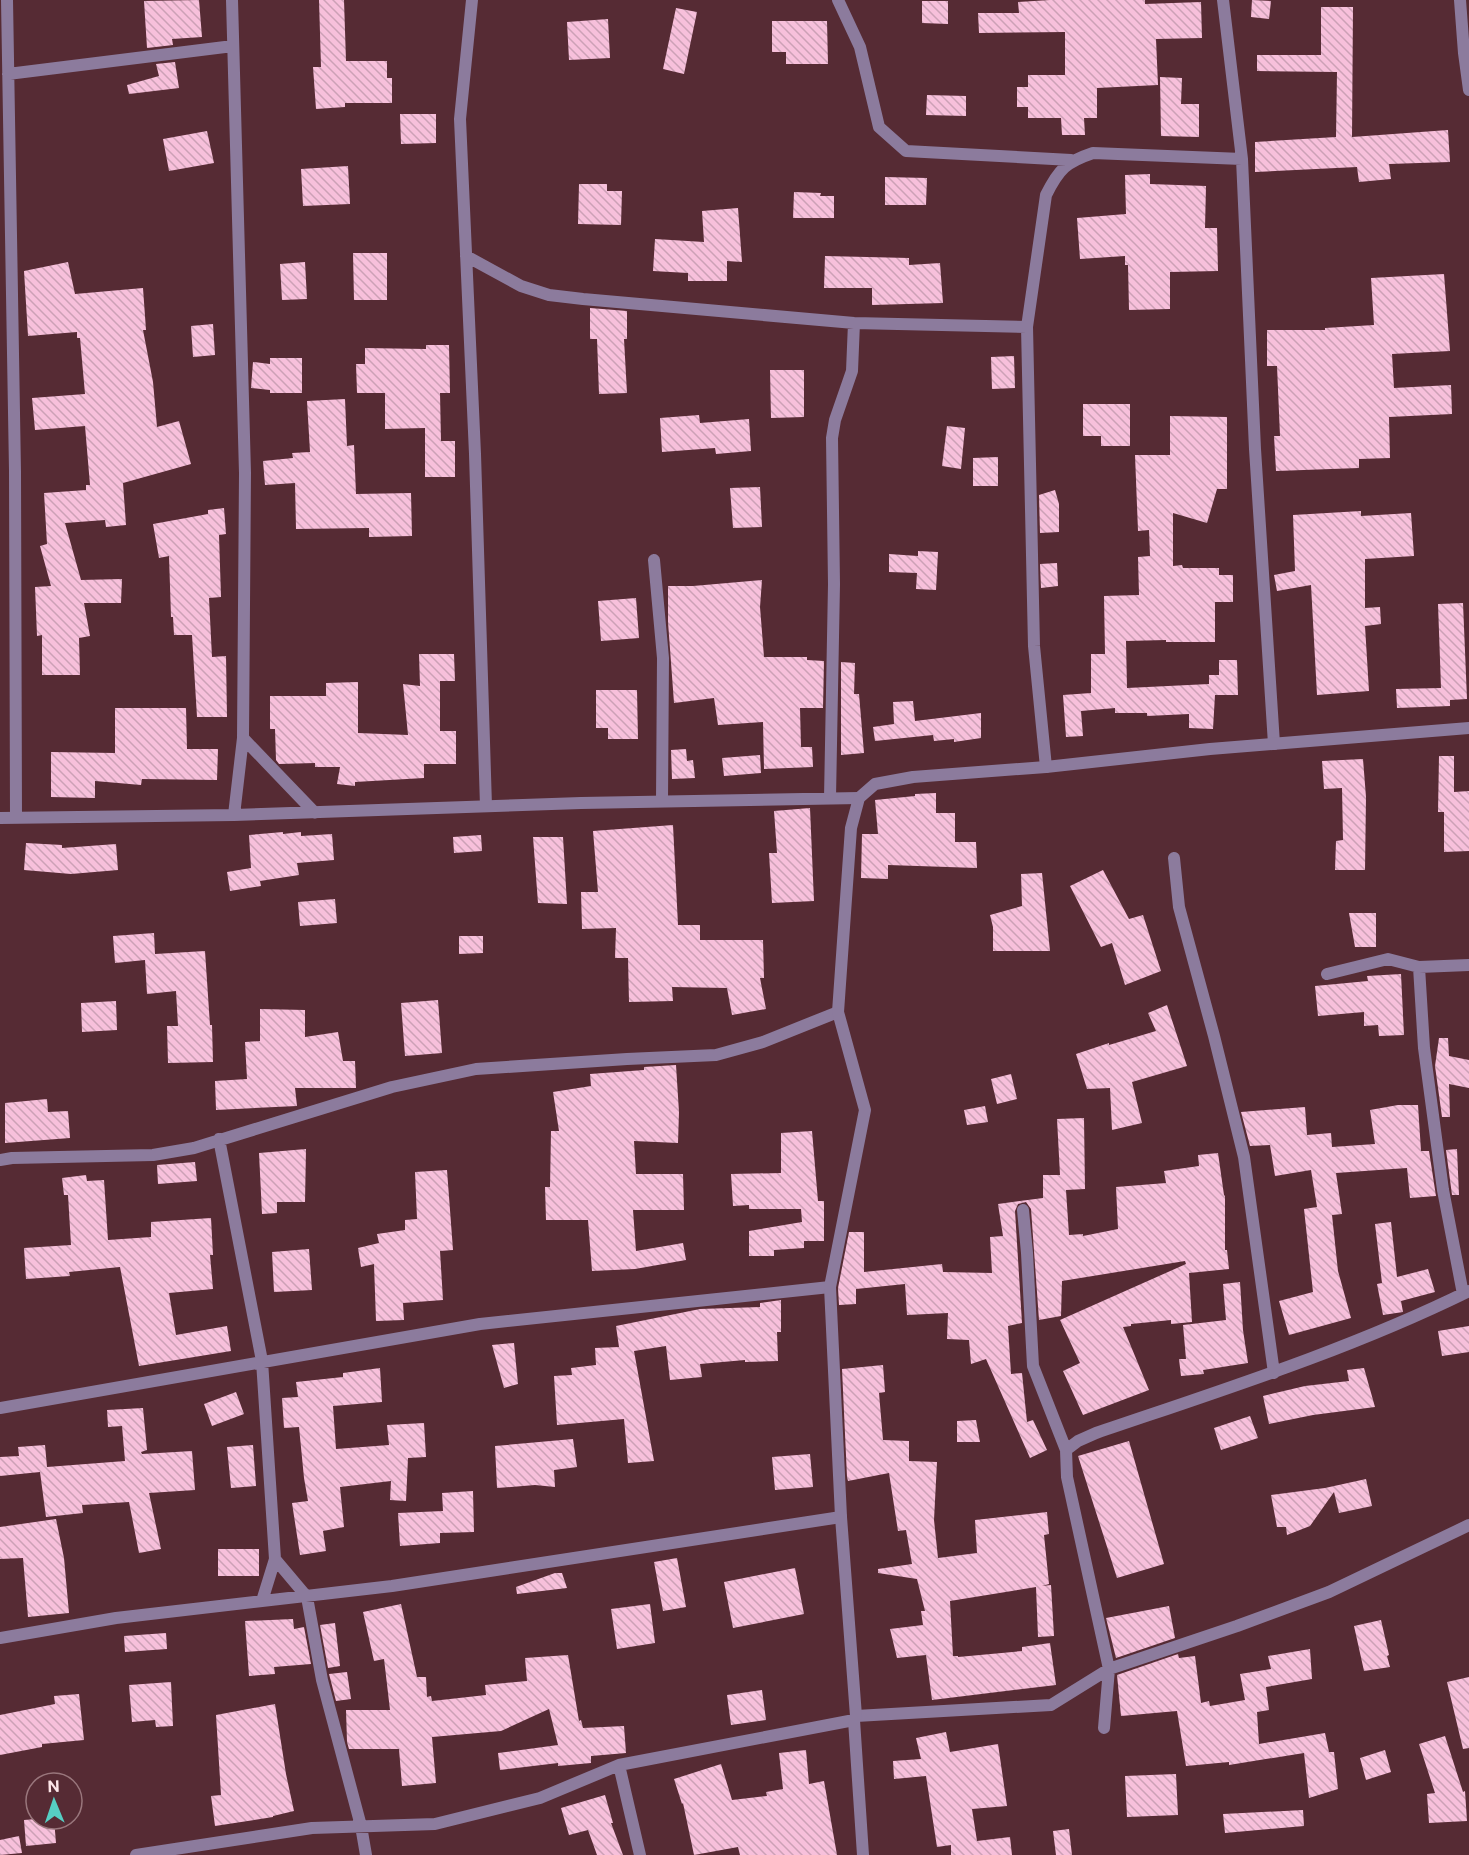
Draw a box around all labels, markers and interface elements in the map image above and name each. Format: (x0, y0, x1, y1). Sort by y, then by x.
north arrow (24, 1771, 84, 1831)
text: N (47, 1777, 60, 1796)

